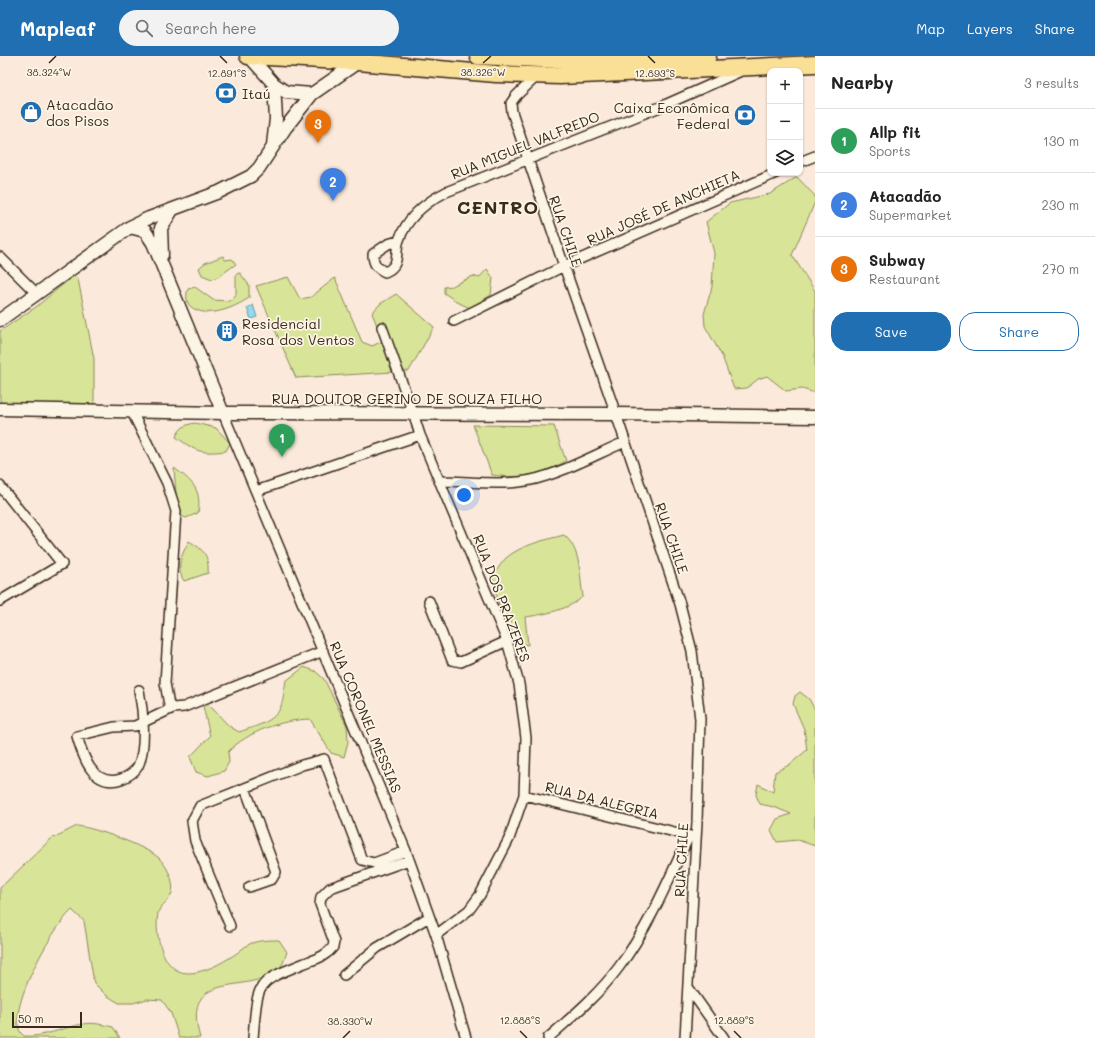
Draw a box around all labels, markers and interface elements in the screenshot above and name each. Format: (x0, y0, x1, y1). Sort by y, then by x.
search box (119, 10, 399, 46)
text: Mapleaf (20, 16, 95, 41)
icon: search (133, 17, 155, 39)
text: Search here (165, 18, 257, 38)
text: Map (916, 19, 945, 38)
text: Layers (967, 19, 1013, 38)
text: Share (1035, 19, 1075, 38)
text: 38.324°W (27, 65, 72, 79)
text: 38.326°W (461, 65, 506, 79)
text: 12.891°S (208, 66, 247, 80)
text: 12.893°S (635, 66, 676, 80)
map controls (767, 68, 803, 176)
button: + (767, 68, 803, 104)
text: Nearby (831, 71, 893, 93)
text: 3 results (1024, 74, 1079, 91)
bank icon: Itaú (213, 80, 239, 106)
place label: Itaú (242, 84, 271, 103)
place label: Atacadão dos Pisos (46, 95, 113, 130)
place label: Caixa Econômica Federal (614, 98, 730, 133)
shop icon: Atacadão dos Pisos (18, 99, 44, 125)
bank icon: Caixa Econômica Federal (732, 102, 758, 128)
button: − (767, 104, 803, 140)
street label: RUA MIGUEL VALFREDO (448, 106, 602, 184)
pin: 3 (305, 110, 331, 143)
text: Allp fit (869, 122, 921, 142)
text: 1 (841, 132, 847, 149)
text: 130 m (1043, 132, 1079, 149)
button: layers (767, 140, 803, 176)
text: Sports (869, 142, 911, 159)
street label: RUA JOSÉ DE ANCHIETA (584, 165, 742, 249)
pin: 2 (320, 168, 346, 201)
text: Atacadão (869, 186, 941, 206)
street label: RUA CHILE (545, 193, 587, 269)
district label: CENTRO (457, 195, 539, 219)
text: 2 (840, 196, 848, 213)
text: 230 m (1042, 196, 1079, 213)
text: Supermarket (869, 206, 952, 223)
text: Subway (869, 250, 925, 270)
text: 3 (840, 260, 848, 277)
text: 270 m (1042, 260, 1079, 277)
text: Restaurant (869, 270, 940, 287)
button: Save (831, 312, 951, 351)
button: Share (959, 312, 1079, 351)
place label: Residencial Rosa dos Ventos (242, 314, 354, 349)
building icon: Residencial Rosa dos Ventos (214, 318, 240, 344)
street label: RUA DOUTOR GERINO DE SOUZA FILHO (272, 389, 542, 408)
pin: 1 (269, 424, 295, 457)
your location (454, 485, 474, 505)
street label: RUA CHILE (651, 500, 693, 576)
street label: RUA DOS PRAZERES (469, 532, 535, 665)
street label: RUA CORONEL MESSIAS (326, 639, 407, 796)
street label: RUA DA ALEGRIA (543, 777, 661, 823)
street label: RUA CHILE (670, 823, 692, 897)
scale bar (12, 1010, 82, 1029)
text: 50 m (18, 1011, 44, 1026)
text: 12.888°S (500, 1013, 541, 1027)
text: 12.889°S (714, 1013, 755, 1027)
text: 38.330°W (327, 1014, 373, 1028)

